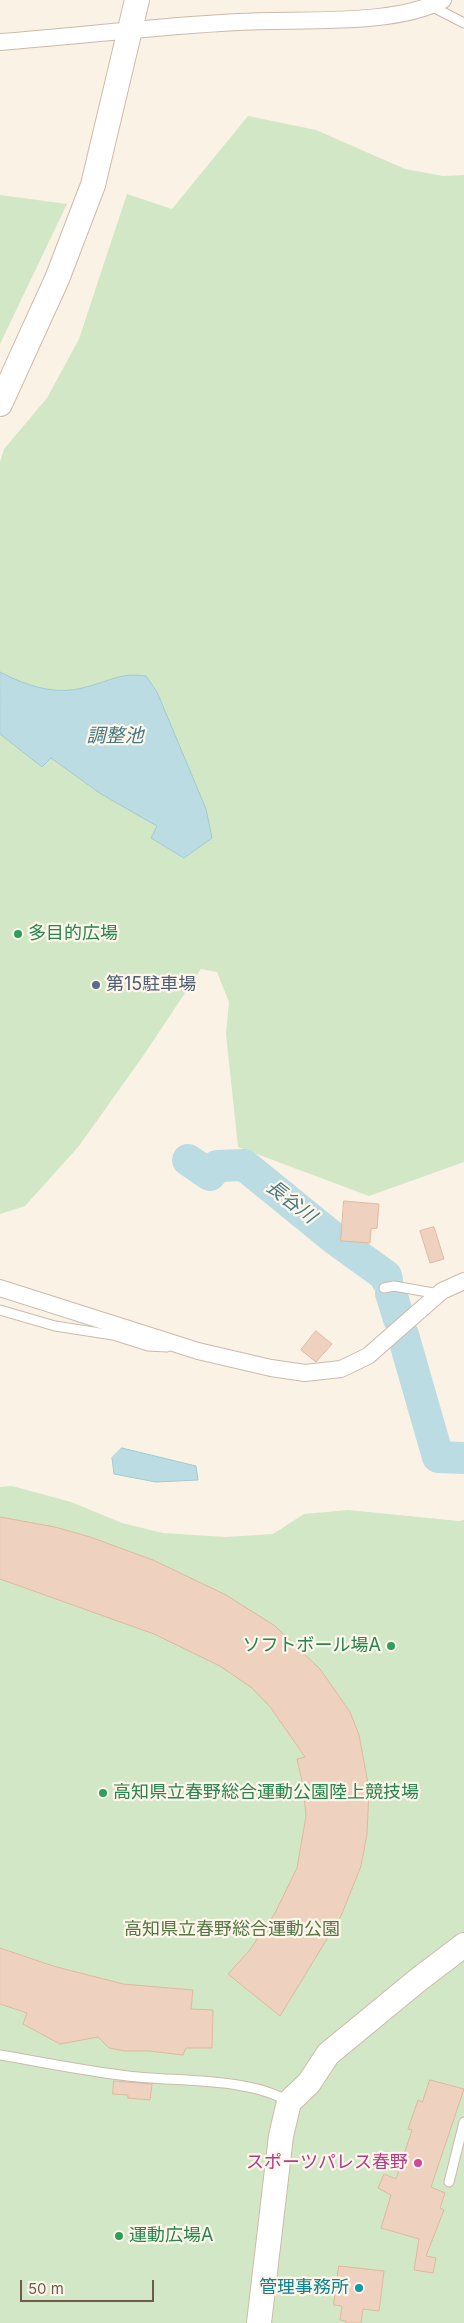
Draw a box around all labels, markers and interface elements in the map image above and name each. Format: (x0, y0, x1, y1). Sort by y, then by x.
water label: 調整池 (87, 725, 143, 747)
place label: 多目的広場 (28, 923, 118, 945)
marker: 多目的広場 (12, 928, 24, 940)
place label: 第15駐車場 (106, 974, 196, 996)
marker: 第15駐車場 (90, 979, 102, 991)
water label: 長谷川 (262, 1175, 320, 1229)
place label: ソフトボール場A (243, 1635, 381, 1657)
marker: ソフトボール場A (385, 1640, 397, 1652)
place label: 高知県立春野総合運動公園陸上競技場 (113, 1782, 419, 1804)
marker: 高知県立春野総合運動公園陸上競技場 (97, 1787, 109, 1799)
park label: 高知県立春野総合運動公園 (124, 1919, 340, 1941)
place label: スポーツパレス春野 (246, 2152, 408, 2174)
marker: スポーツパレス春野 (412, 2157, 424, 2169)
place label: 運動広場A (129, 2225, 213, 2247)
marker: 運動広場A (113, 2230, 125, 2242)
scale bar (22, 2270, 156, 2302)
place label: 管理事務所 (259, 2277, 349, 2299)
text: 50 m (28, 2279, 64, 2298)
marker: 管理事務所 (353, 2282, 365, 2294)

